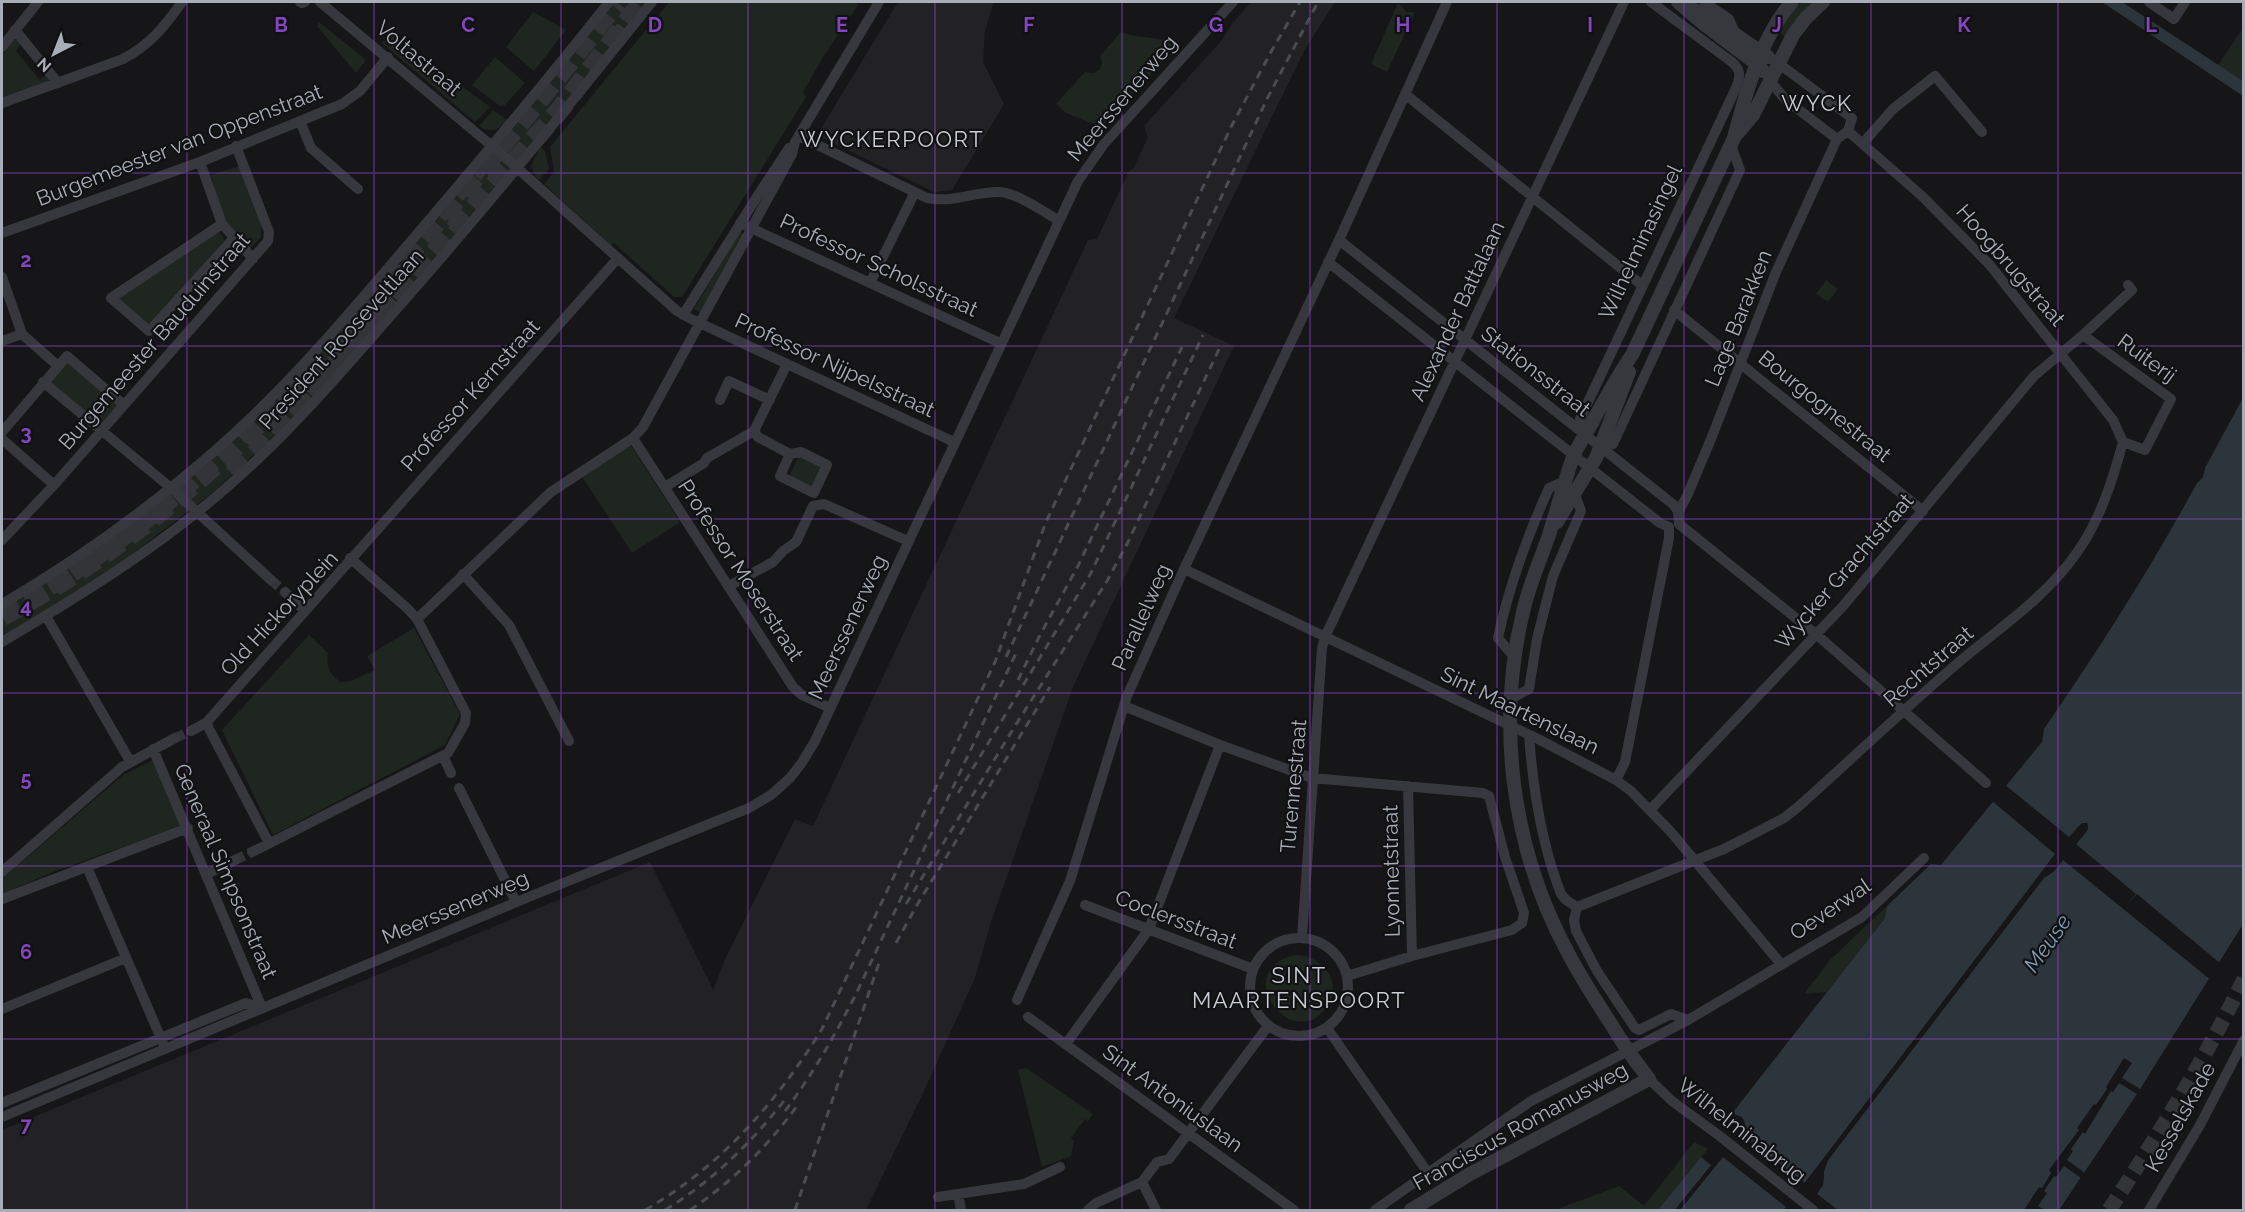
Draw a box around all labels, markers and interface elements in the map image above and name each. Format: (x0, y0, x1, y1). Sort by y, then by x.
text: B (274, 13, 288, 37)
text: C (461, 13, 475, 37)
text: D (648, 13, 662, 37)
text: E (836, 13, 848, 37)
text: F (1023, 13, 1035, 37)
text: G (1209, 13, 1223, 37)
text: H (1396, 13, 1410, 37)
text: I (1587, 13, 1593, 37)
text: J (1772, 13, 1782, 37)
text: K (1957, 13, 1971, 37)
text: L (2145, 13, 2157, 37)
street label: Voltastraat (371, 15, 467, 101)
north arrow (24, 24, 84, 84)
street label: Meerssenerweg (1062, 30, 1182, 166)
text: N (33, 54, 55, 76)
street label: Burgemeester van Oppenstraat (32, 79, 326, 211)
district label: WYCK (1781, 90, 1853, 116)
district label: WYCKERPOORT (800, 126, 984, 152)
street label: Wilhelminasingel (1593, 160, 1687, 323)
street label: Hoogbrugstraat (1951, 199, 2071, 331)
street label: Professor Scholsstraat (776, 208, 982, 322)
street label: Alexander Battalaan (1404, 217, 1510, 405)
street label: Burgemeester Bauduinstraat (53, 228, 255, 454)
street label: President Rooseveltlaan (253, 244, 429, 434)
street label: Lage Barakken (1699, 246, 1777, 390)
text: 2 (20, 248, 32, 272)
street label: Professor Nijpelsstraat (731, 308, 939, 422)
street label: Professor Kernstraat (395, 314, 545, 476)
street label: Stationsstraat (1476, 321, 1596, 421)
street label: Ruiterij (2113, 328, 2181, 388)
street label: Bourgognestraat (1754, 345, 1896, 467)
text: 3 (20, 421, 32, 445)
street label: Professor Moserstraat (673, 475, 809, 665)
street label: Wycker Grachtstraat (1770, 488, 1918, 654)
street label: Old Hickoryplein (215, 546, 343, 680)
street label: Meerssenerweg (803, 551, 891, 703)
street label: Parallelweg (1106, 560, 1176, 674)
text: 4 (20, 594, 32, 618)
street label: Rechtstraat (1878, 620, 1978, 712)
street label: Sint Maartenslaan (1437, 661, 1603, 759)
street label: Turennestraat (1275, 718, 1311, 854)
street label: Generaal Simpsonstraat (169, 760, 283, 982)
text: 5 (20, 767, 32, 791)
street label: Lyonnetstraat (1377, 805, 1405, 937)
street label: Meerssenerweg (378, 865, 532, 949)
street label: Oeverwal (1785, 873, 1875, 945)
street label: Coclersstraat (1112, 884, 1240, 954)
water label: Meuse (2018, 909, 2076, 977)
text: 6 (20, 940, 32, 964)
district label: SINT MAARTENSPOORT (1192, 962, 1406, 1013)
street label: Sint Antoniuslaan (1098, 1039, 1248, 1157)
street label: Franciscus Romanusweg (1408, 1057, 1632, 1195)
street label: Kesselskade (2140, 1058, 2220, 1176)
street label: Wilhelminabrug (1673, 1072, 1811, 1188)
text: 7 (20, 1113, 32, 1137)

